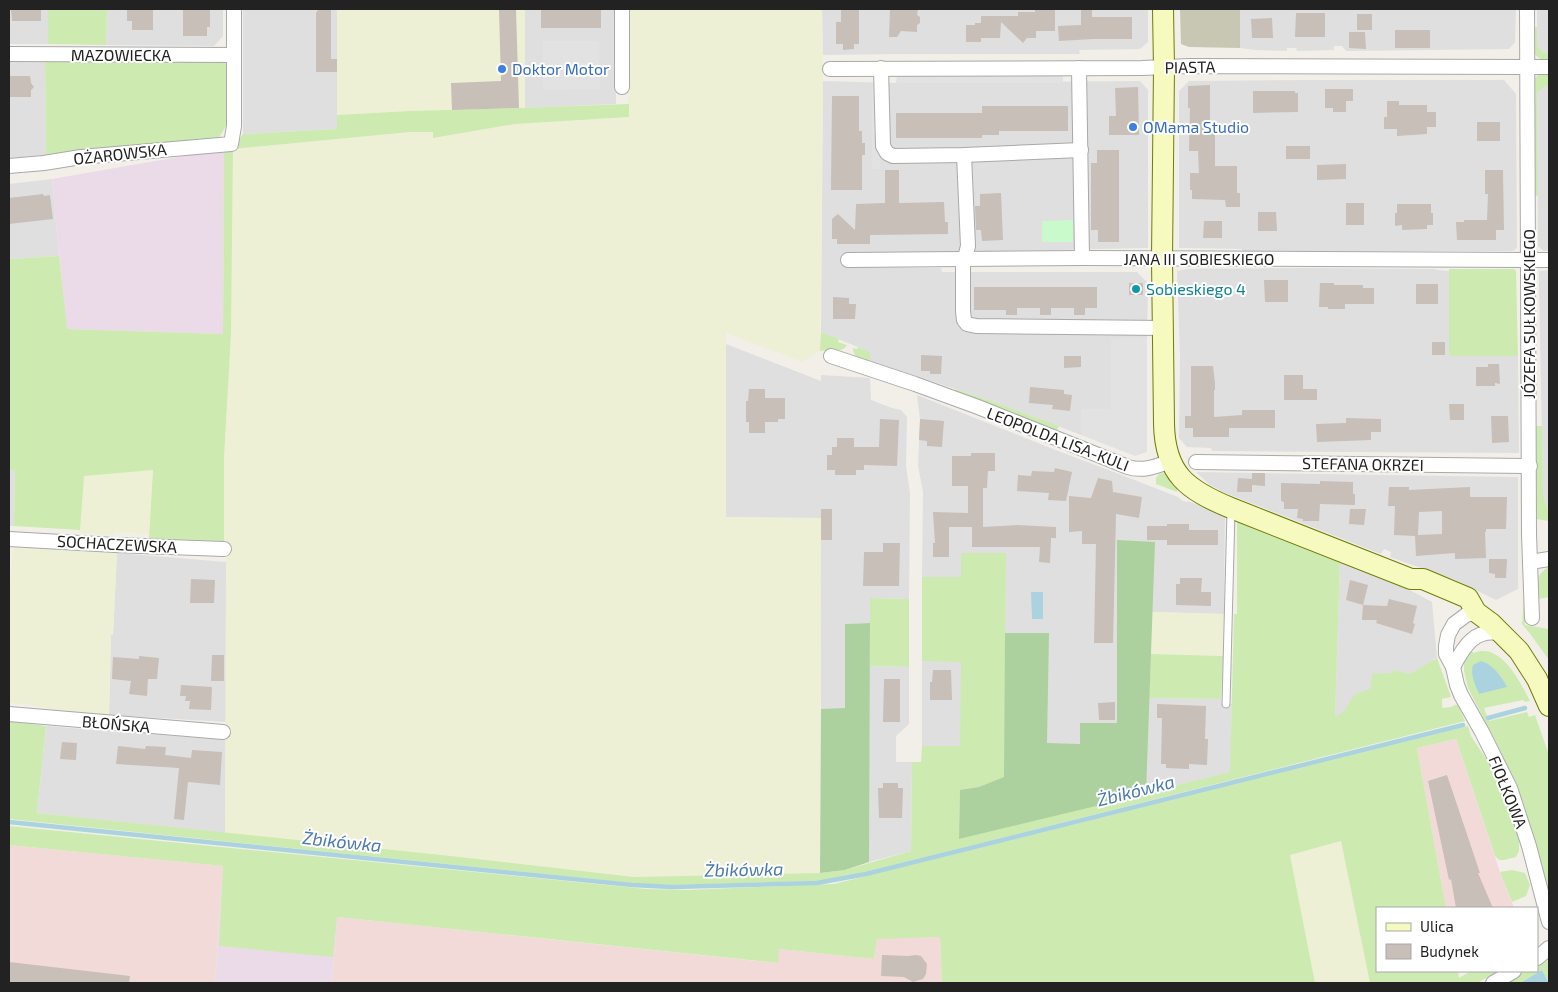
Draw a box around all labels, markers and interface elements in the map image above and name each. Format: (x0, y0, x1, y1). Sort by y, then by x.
street label: MAZOWIECKA (71, 45, 171, 64)
street label: PIASTA (1164, 57, 1216, 76)
place label: Doktor Motor (512, 59, 610, 78)
marker: Doktor Motor (496, 63, 508, 75)
place label: OMama Studio (1143, 117, 1249, 136)
marker: OMama Studio (1127, 121, 1139, 133)
street label: OŻAROWSKA (72, 139, 168, 168)
street label: JÓZEFA SUŁKOWSKIEGO (1519, 229, 1538, 399)
street label: JANA III SOBIESKIEGO (1124, 249, 1274, 268)
place label: Sobieskiego 4 (1146, 279, 1246, 298)
marker: Sobieskiego 4 (1130, 283, 1142, 295)
street label: LEOPOLDA LISA-KULI (984, 403, 1132, 474)
street label: STEFANA OKRZEI (1302, 453, 1424, 474)
street label: SOCHACZEWSKA (57, 531, 178, 556)
street label: BŁOŃSKA (81, 711, 151, 736)
street label: FIOŁKOWA (1485, 753, 1532, 831)
water label: Żbikówka (1095, 770, 1177, 810)
water label: Żbikówka (302, 826, 383, 856)
water label: Żbikówka (704, 857, 784, 881)
legend (1376, 907, 1538, 972)
text: Ulica (1420, 917, 1454, 935)
text: Budynek (1420, 942, 1479, 960)

